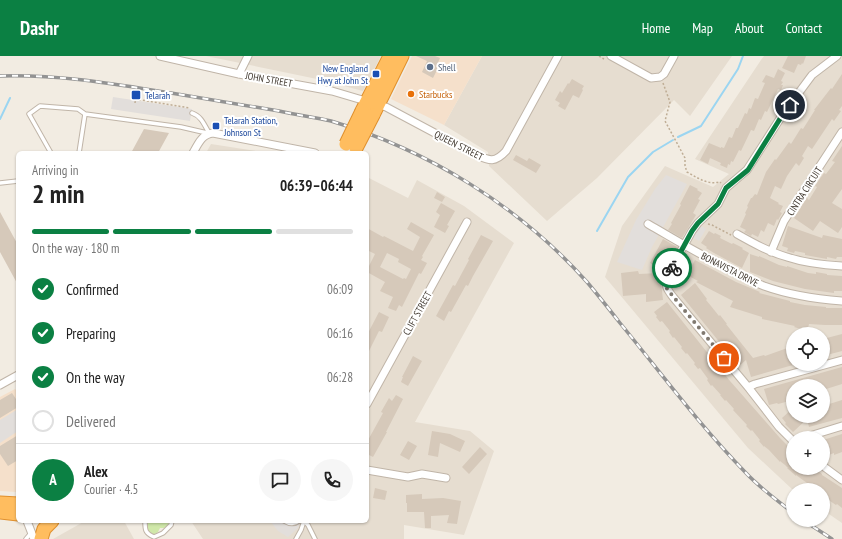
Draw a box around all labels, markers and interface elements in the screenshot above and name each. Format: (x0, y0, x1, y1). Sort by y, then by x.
text: Dashr (20, 16, 59, 40)
text: Home (642, 19, 670, 37)
text: Map (692, 19, 713, 37)
text: About (735, 19, 764, 37)
text: Contact (786, 19, 822, 37)
place label: Shell (438, 61, 456, 74)
place label: New England Hwy at John St (318, 62, 368, 87)
marker: Shell (425, 62, 435, 72)
street label: JOHN STREET (243, 69, 294, 90)
marker: New England Hwy at John St (371, 69, 381, 79)
place label: Starbucks (419, 88, 453, 101)
pin (773, 88, 807, 122)
marker: Telarah (130, 89, 142, 101)
place label: Telarah (145, 89, 170, 102)
marker: Starbucks (406, 89, 416, 99)
icon: home (779, 94, 801, 116)
place label: Telarah Station, Johnson St (223, 114, 278, 139)
marker: Telarah Station, Johnson St (211, 121, 221, 131)
street label: QUEEN STREET (432, 128, 486, 164)
text: Arriving in (32, 162, 79, 179)
street label: CINTRA CIRCUIT (784, 164, 825, 218)
text: 06:39–06:44 (280, 176, 353, 195)
text: 2 min (32, 177, 85, 210)
text: On the way · 180 m (32, 240, 119, 257)
courier (652, 248, 692, 288)
street label: BONAVISTA DRIVE (699, 249, 761, 290)
icon: bike (661, 257, 683, 279)
icon: check (32, 278, 54, 300)
text: Confirmed (66, 280, 119, 299)
text: 06:09 (327, 281, 353, 298)
street label: CLIFT STREET (400, 289, 435, 337)
icon: check (32, 322, 54, 344)
text: Preparing (66, 324, 116, 343)
text: 06:16 (327, 325, 353, 342)
map controls (786, 327, 830, 527)
button: locate (786, 327, 830, 371)
pin (707, 341, 741, 375)
icon: bag (713, 347, 735, 369)
icon: check (32, 366, 54, 388)
text: On the way (66, 368, 125, 387)
text: 06:28 (327, 369, 353, 386)
button: layers (786, 379, 830, 423)
text: Delivered (66, 412, 116, 431)
button: + (786, 431, 830, 475)
button: chat (259, 459, 301, 501)
button: phone (311, 459, 353, 501)
text: Alex (84, 462, 108, 481)
text: A (49, 470, 57, 489)
text: Courier · 4.5 (84, 481, 138, 498)
button: − (786, 483, 830, 527)

